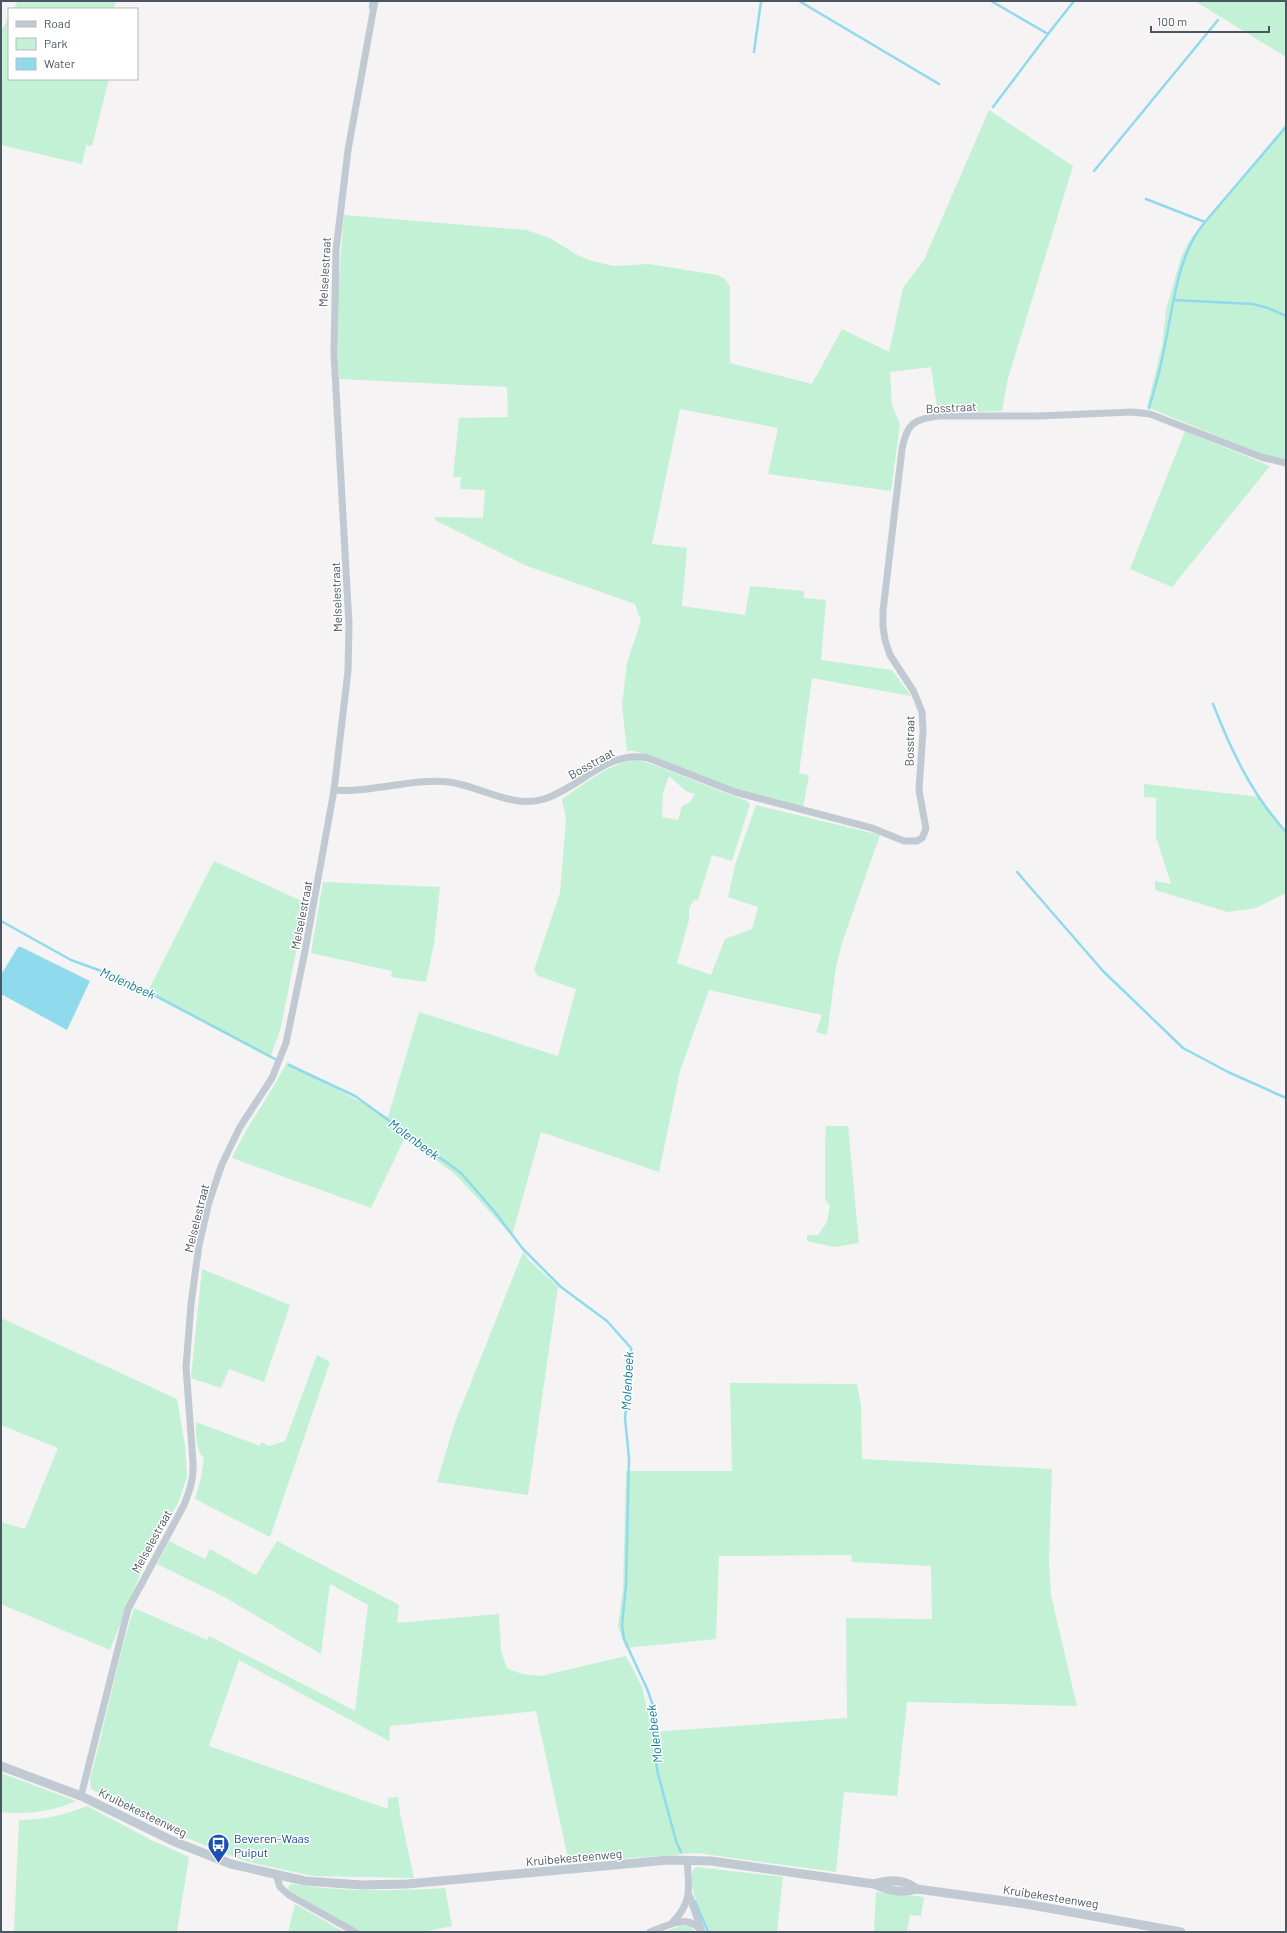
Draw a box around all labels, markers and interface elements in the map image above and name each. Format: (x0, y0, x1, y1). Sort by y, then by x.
legend (8, 8, 138, 80)
scale bar (1151, 8, 1269, 34)
text: 100 m (1157, 14, 1187, 28)
text: Road (44, 16, 71, 30)
text: Park (44, 36, 68, 50)
text: Water (44, 56, 76, 70)
street label: Melselestraat (315, 237, 333, 307)
street label: Bosstraat (925, 399, 977, 415)
street label: Melselestraat (328, 562, 344, 632)
street label: Bosstraat (902, 716, 916, 766)
street label: Bosstraat (565, 745, 617, 781)
street label: Melselestraat (287, 879, 315, 951)
water label: Molenbeek (98, 964, 159, 1003)
water label: Molenbeek (385, 1115, 443, 1163)
street label: Melselestraat (181, 1182, 211, 1254)
water label: Molenbeek (617, 1351, 637, 1411)
street label: Melselestraat (128, 1507, 174, 1575)
water label: Molenbeek (642, 1703, 666, 1764)
street label: Kruibekesteenweg (97, 1785, 189, 1839)
place label: Beveren-Waas Puiput (234, 1831, 310, 1859)
bus stop icon: Beveren-Waas Puiput (205, 1832, 231, 1865)
street label: Kruibekesteenweg (525, 1846, 623, 1868)
street label: Kruibekesteenweg (1002, 1882, 1100, 1910)

